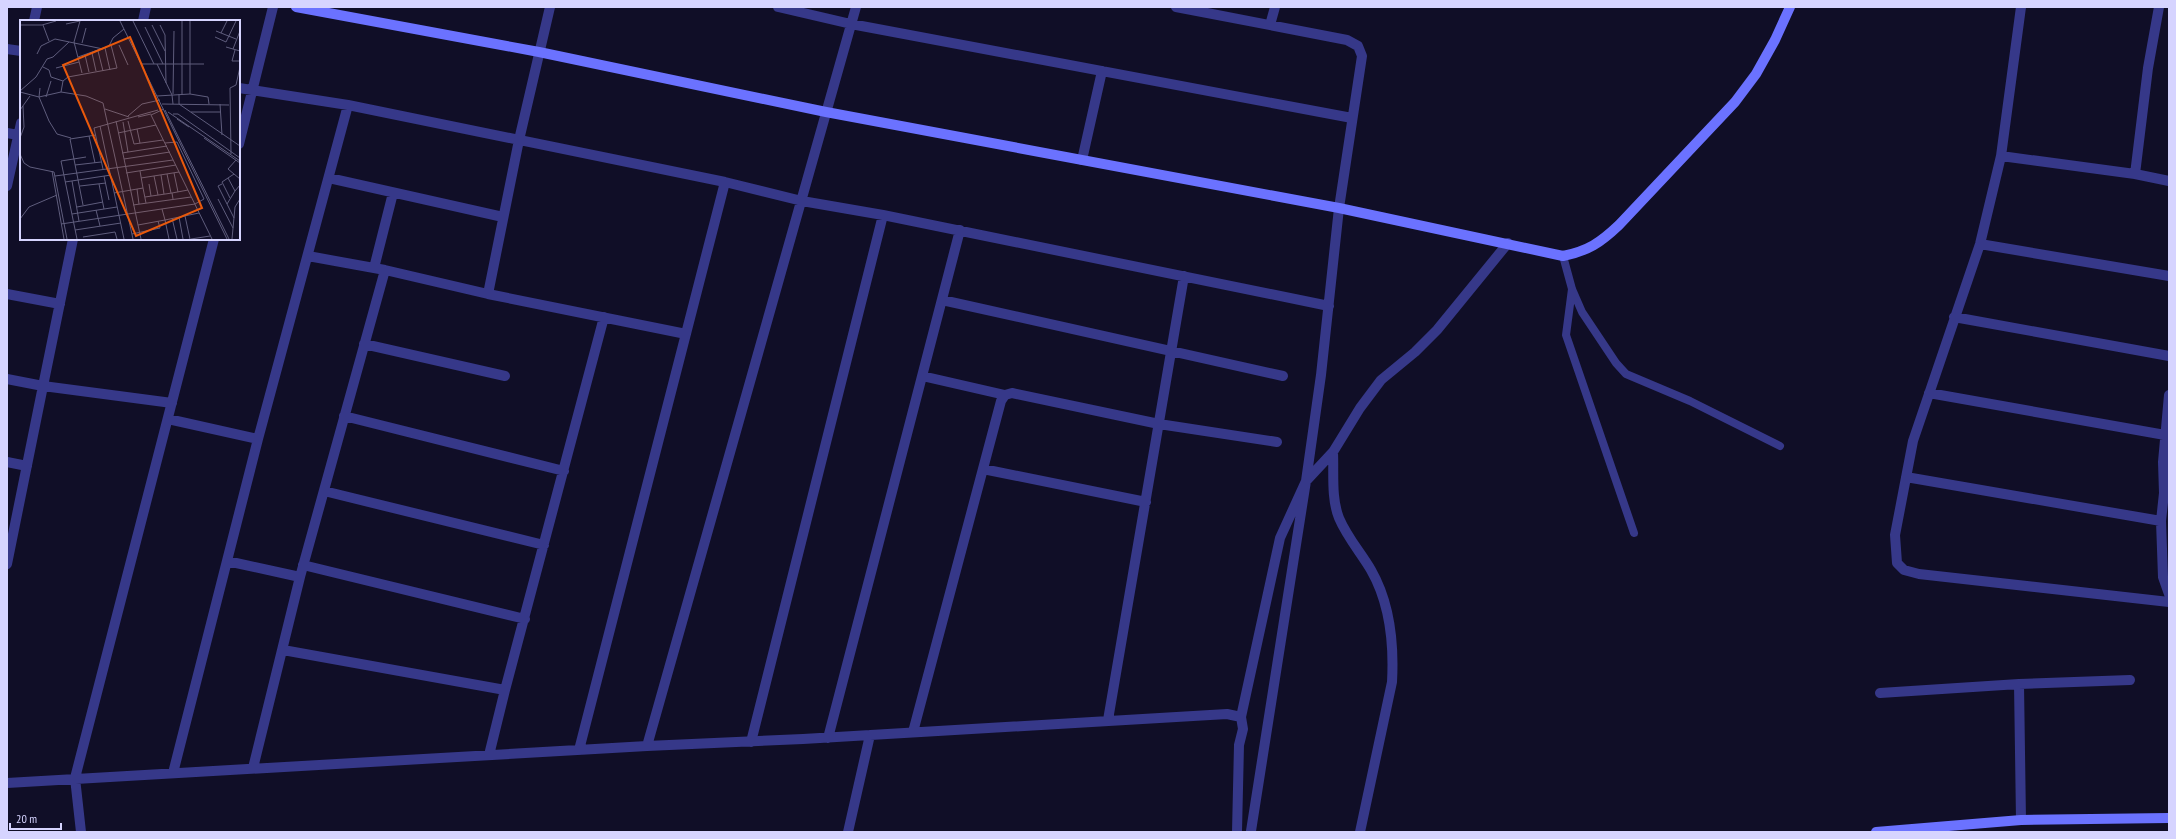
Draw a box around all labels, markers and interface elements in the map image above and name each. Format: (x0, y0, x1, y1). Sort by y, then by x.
inset map (20, 20, 240, 240)
scale bar (10, 805, 61, 831)
text: 20 m (16, 811, 37, 826)

